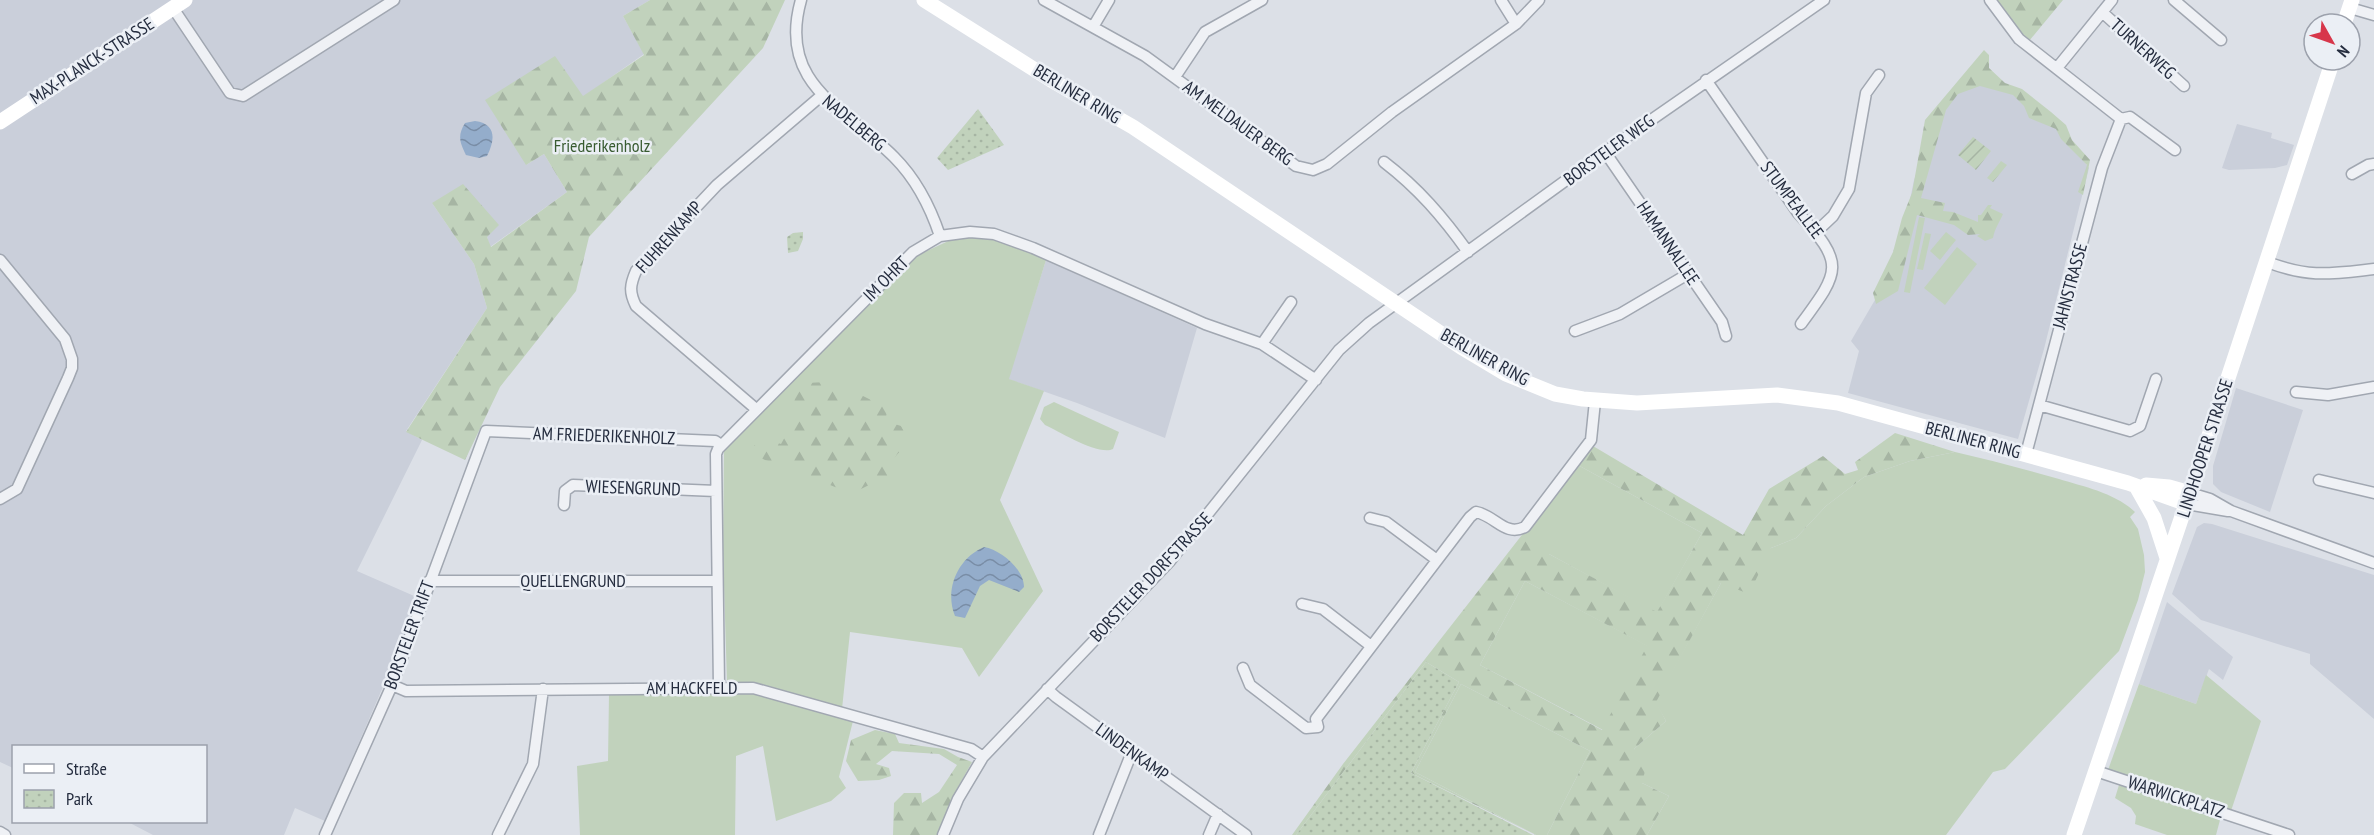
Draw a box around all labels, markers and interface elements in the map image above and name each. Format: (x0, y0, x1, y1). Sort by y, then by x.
street label: MAX-PLANCK-STRASSE (25, 12, 158, 109)
north arrow (2302, 12, 2362, 72)
street label: TURNERWEG (2106, 13, 2181, 84)
text: N (2333, 42, 2354, 61)
street label: BERLINER RING (1029, 59, 1125, 129)
street label: AM MELDAUER BERG (1179, 75, 1298, 170)
street label: NADELBERG (818, 89, 891, 156)
street label: BORSTELER WEG (1559, 109, 1659, 190)
park label: Friederikenholz (554, 134, 650, 157)
street label: STUMPEALLEE (1756, 156, 1829, 243)
street label: FUHRENKAMP (630, 196, 707, 277)
street label: HAMANNALLEE (1632, 196, 1705, 289)
street label: JAHNSTRASSE (2047, 240, 2092, 332)
street label: IM OHRT (858, 251, 913, 306)
street label: BERLINER RING (1437, 323, 1534, 390)
street label: LINDHOOPER STRASSE (2171, 376, 2238, 520)
street label: BERLINER RING (1923, 416, 2023, 463)
street label: AM FRIEDERIKENHOLZ (533, 422, 676, 449)
street label: WIESENGRUND (585, 474, 681, 501)
street label: BORSTELER DORFSTRASSE (1085, 507, 1217, 646)
street label: QUELLENGRUND (520, 569, 626, 592)
street label: BORSTELER TRIFT (378, 577, 439, 692)
street label: AM HACKFELD (647, 676, 737, 699)
street label: LINDENKAMP (1091, 717, 1173, 786)
legend (12, 745, 207, 823)
text: Straße (66, 757, 107, 780)
street label: WARWICKPLATZ (2125, 770, 2227, 823)
text: Park (66, 787, 93, 810)

